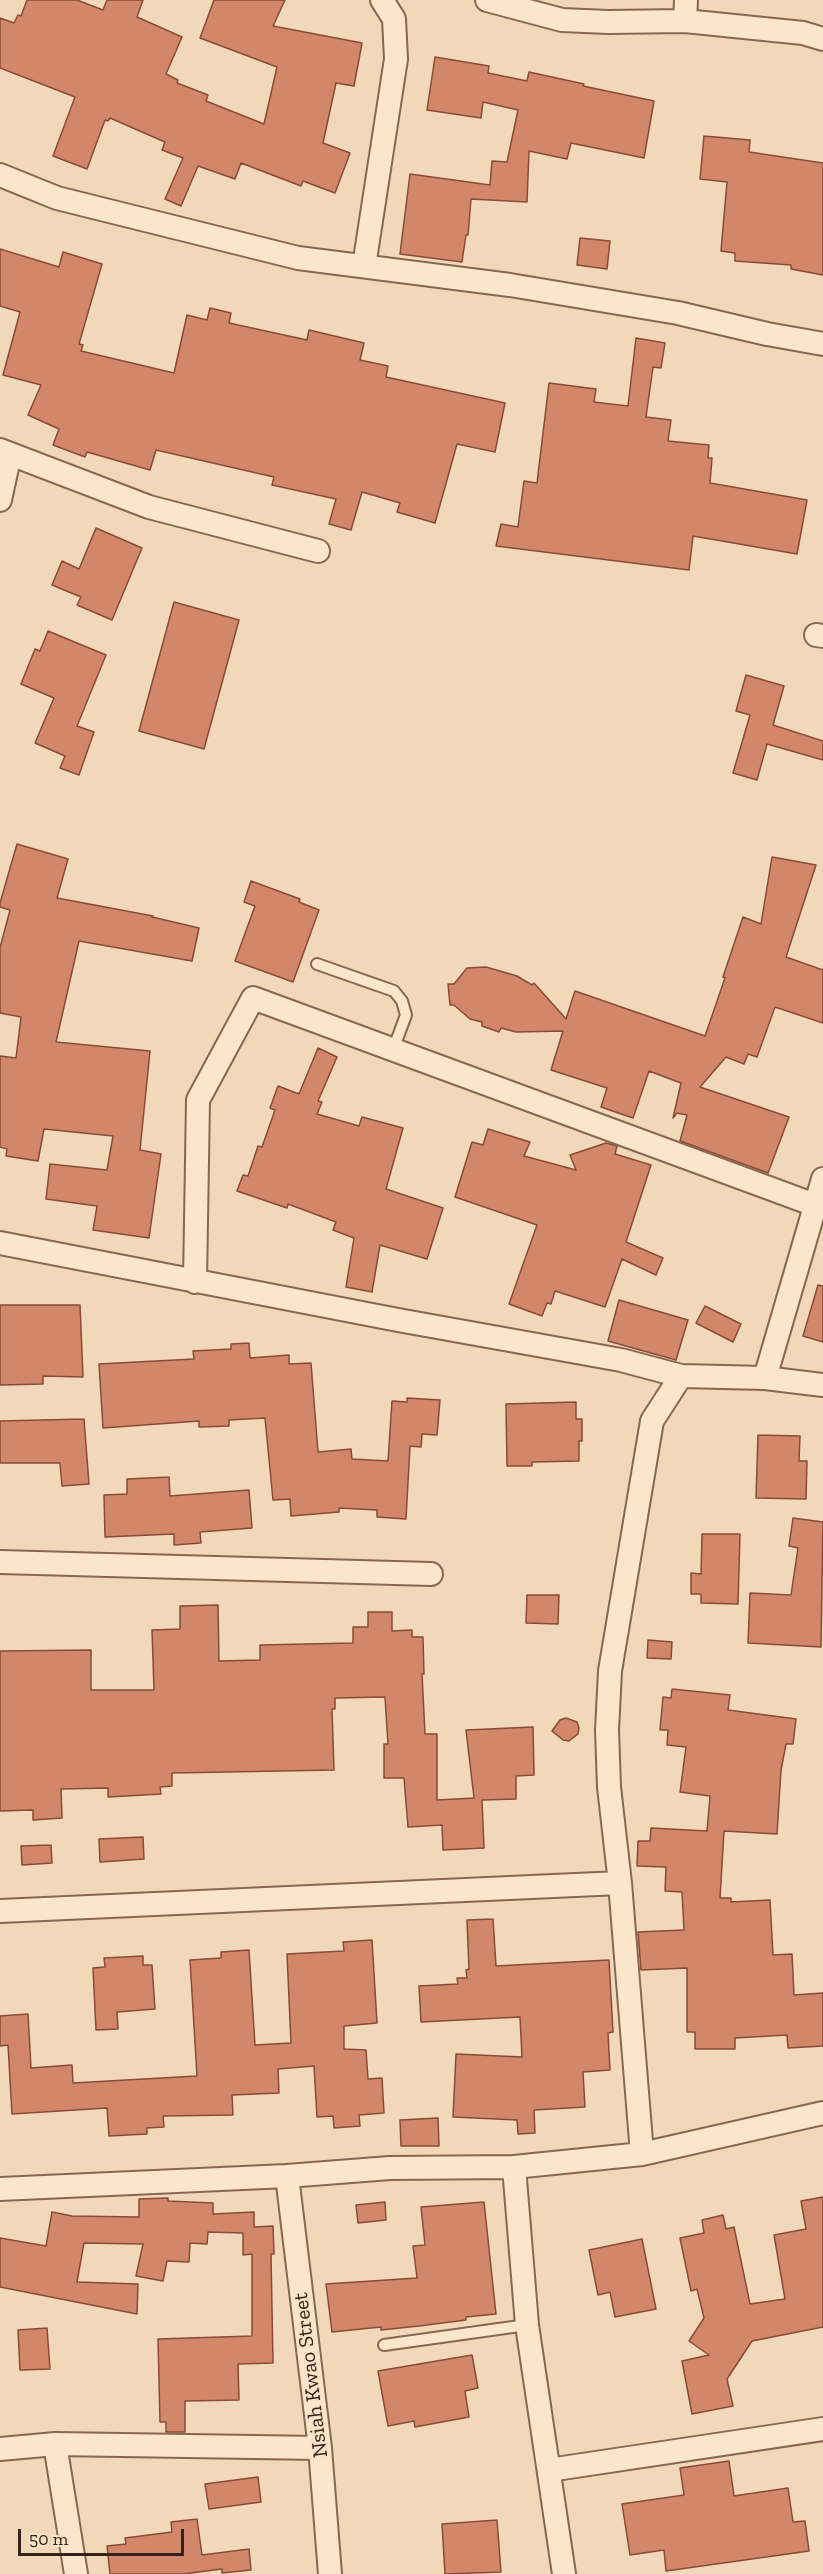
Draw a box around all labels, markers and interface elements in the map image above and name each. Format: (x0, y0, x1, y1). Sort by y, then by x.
street label: Nsiah Kwao Street (288, 2291, 334, 2459)
scale bar (21, 2517, 188, 2555)
text: 50 m (29, 2528, 68, 2550)

